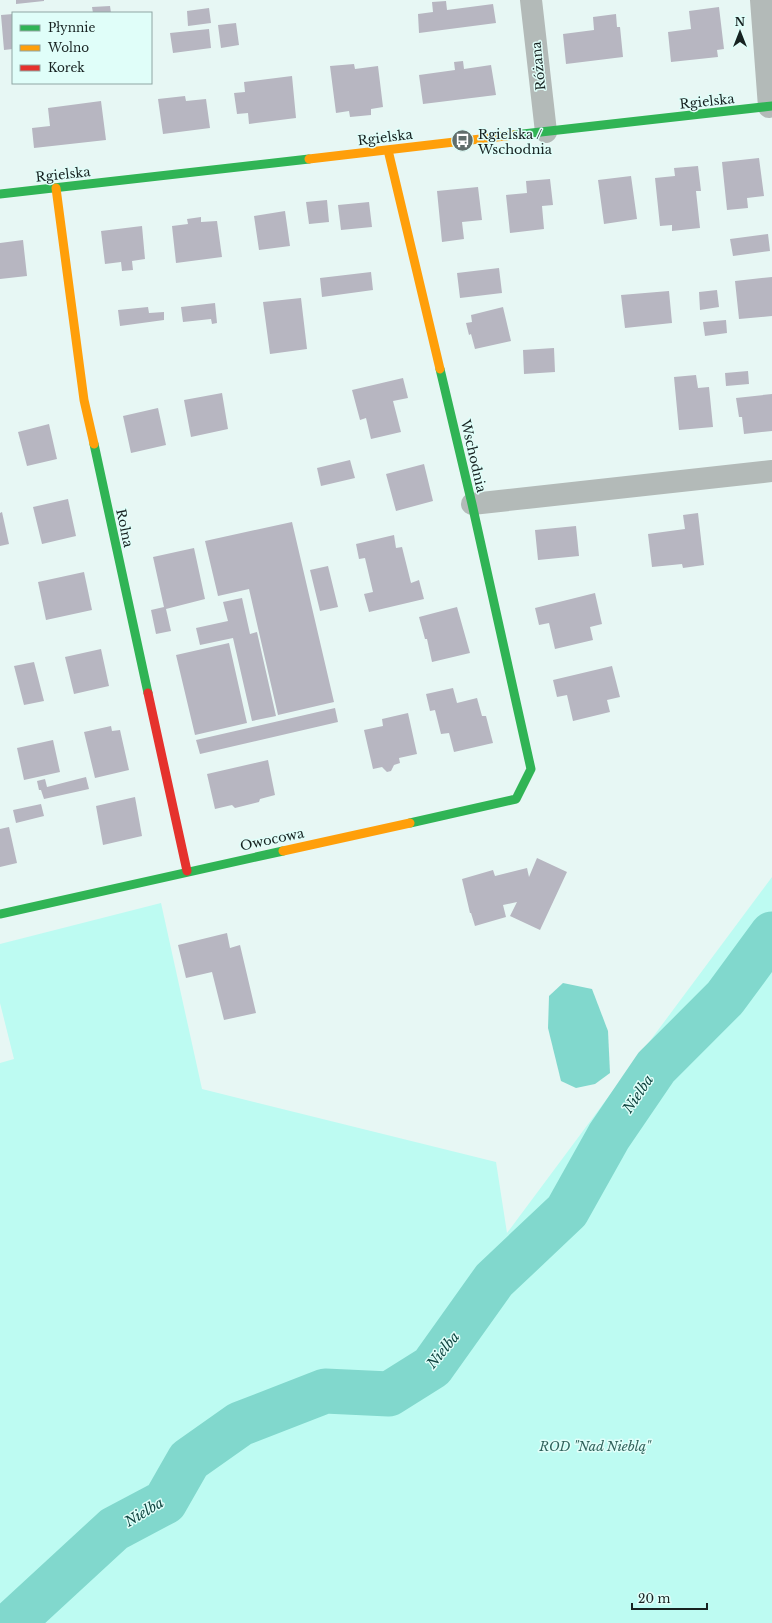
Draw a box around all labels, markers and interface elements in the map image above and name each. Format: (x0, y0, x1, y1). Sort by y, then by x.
legend (12, 12, 152, 84)
north arrow (720, 12, 760, 52)
text: N (735, 15, 746, 29)
text: Płynnie (48, 20, 95, 35)
text: Wolno (47, 40, 89, 55)
street label: Różana (527, 40, 550, 91)
text: Korek (48, 60, 85, 75)
street label: Rgielska (679, 90, 736, 113)
street label: Rgielska (357, 126, 414, 149)
place label: Rgielska / Wschodnia (477, 126, 553, 158)
bus stop icon: Rgielska / Wschodnia (450, 128, 476, 154)
street label: Rgielska (35, 163, 92, 186)
street label: Wschodnia (457, 417, 490, 495)
street label: Rolna (112, 507, 137, 550)
street label: Owocowa (239, 824, 306, 855)
water label: Nielba (618, 1071, 657, 1117)
water label: Nielba (422, 1328, 463, 1373)
park label: ROD "Nad Nieblą" (538, 1438, 652, 1455)
water label: Nielba (120, 1493, 167, 1531)
scale bar (632, 1585, 707, 1611)
text: 20 m (638, 1591, 670, 1606)

